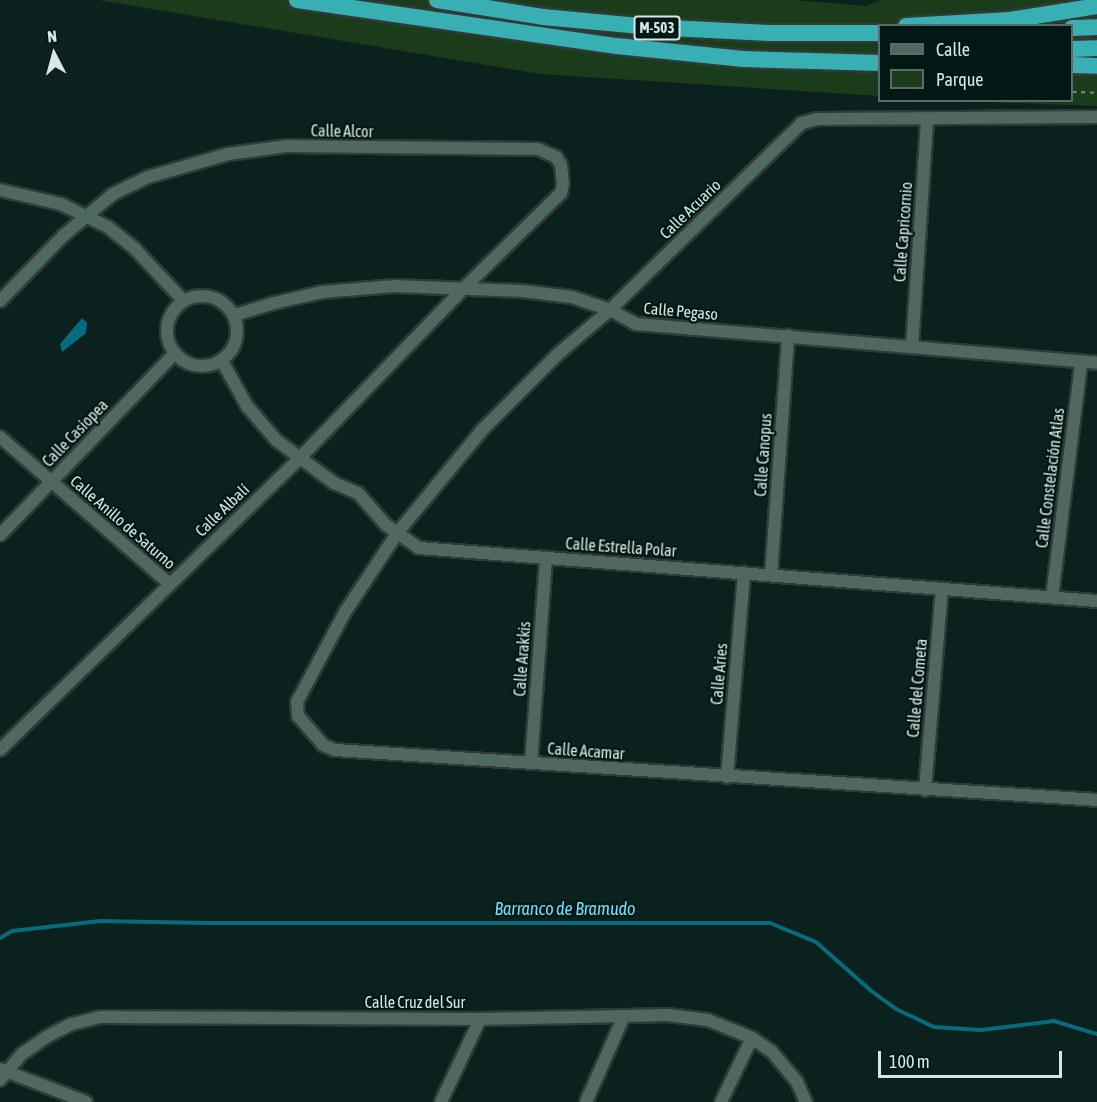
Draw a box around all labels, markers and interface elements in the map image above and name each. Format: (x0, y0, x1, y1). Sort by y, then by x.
road number: M-503 (633, 16, 681, 40)
north arrow (24, 24, 84, 84)
legend (878, 24, 1073, 102)
text: N (46, 27, 58, 46)
text: Calle (936, 39, 970, 60)
text: Parque (936, 69, 984, 90)
street label: Calle Alcor (311, 121, 373, 141)
street label: Calle Acuario (656, 175, 724, 243)
street label: Calle Capricornio (890, 181, 916, 283)
street label: Calle Pegaso (643, 298, 719, 324)
street label: Calle Casiopea (38, 395, 112, 471)
street label: Calle Constelación Atlas (1032, 407, 1068, 549)
street label: Calle Canopus (751, 413, 775, 497)
street label: Calle Anillo de Saturno (66, 471, 180, 573)
street label: Calle Albalí (191, 480, 253, 540)
street label: Calle Estrella Polar (565, 534, 677, 560)
street label: Calle Arakkis (510, 621, 534, 697)
street label: Calle del Cometa (903, 638, 931, 738)
street label: Calle Aries (707, 642, 731, 706)
street label: Calle Acamar (547, 739, 625, 763)
water label: Barranco de Bramudo (494, 898, 636, 920)
street label: Calle Cruz del Sur (365, 992, 465, 1012)
scale bar (881, 1039, 1066, 1077)
text: 100 m (889, 1051, 930, 1072)

